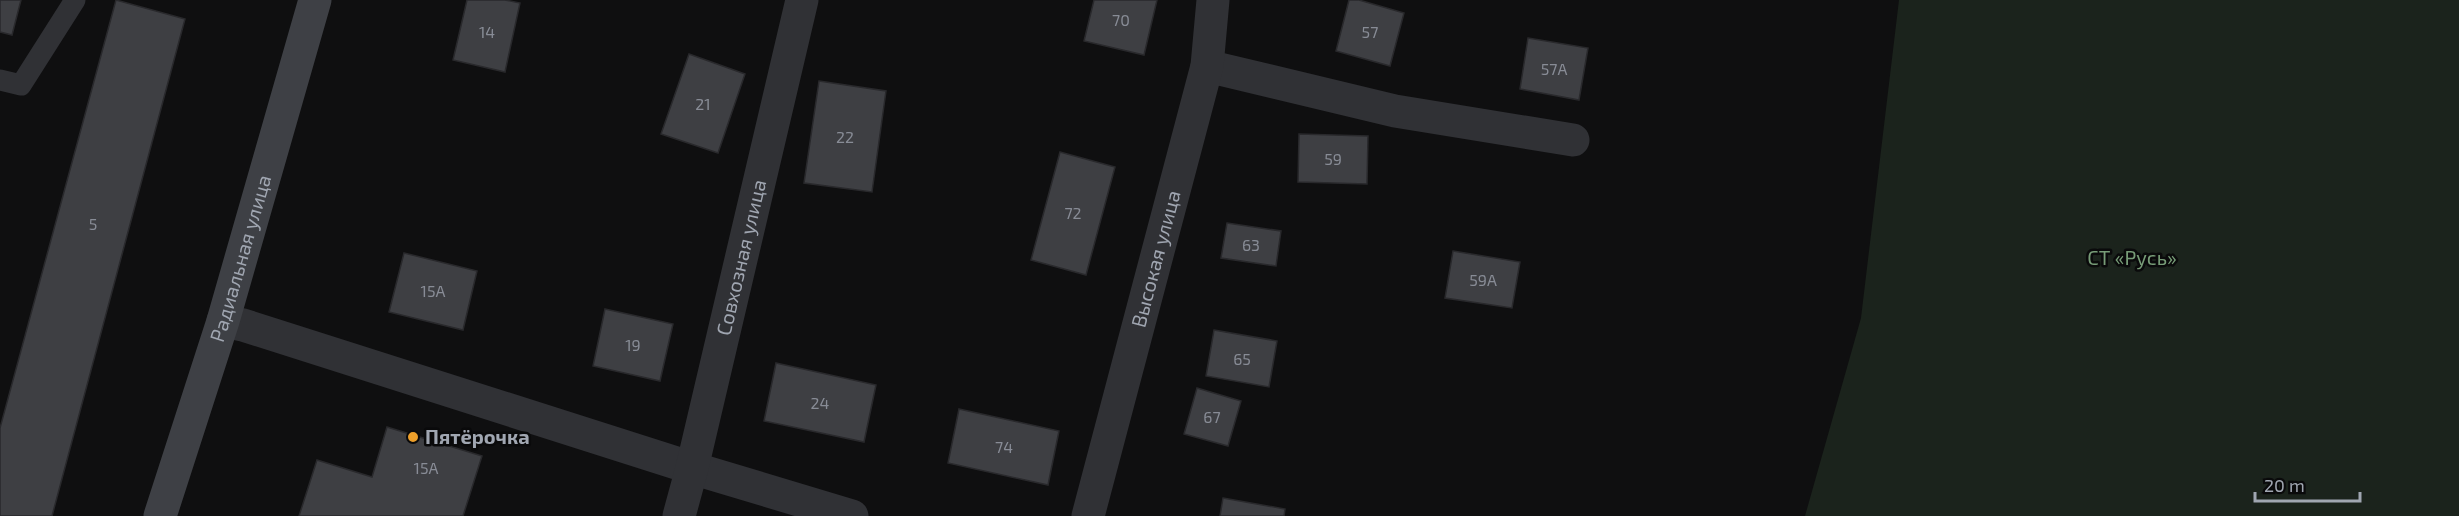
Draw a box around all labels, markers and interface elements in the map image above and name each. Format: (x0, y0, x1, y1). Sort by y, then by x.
house number: 70 (1112, 10, 1130, 29)
house number: 14 (479, 22, 495, 41)
house number: 57 (1362, 22, 1378, 41)
house number: 57А (1541, 59, 1567, 78)
house number: 21 (695, 94, 711, 113)
house number: 22 (836, 127, 854, 146)
house number: 59 (1324, 149, 1342, 168)
street label: Радиальная улица (204, 172, 275, 345)
street label: Совхозная улица (711, 177, 770, 338)
street label: Высокая улица (1125, 187, 1185, 330)
house number: 72 (1064, 203, 1082, 222)
house number: 5 (89, 214, 97, 233)
house number: 63 (1242, 235, 1260, 254)
park label: СТ «Русь» (2087, 245, 2177, 270)
house number: 59А (1469, 270, 1497, 289)
house number: 15А (421, 281, 445, 300)
house number: 19 (625, 335, 641, 354)
house number: 65 (1233, 349, 1251, 368)
house number: 24 (811, 393, 830, 412)
house number: 67 (1203, 407, 1221, 426)
place label: Пятёрочка (425, 424, 530, 448)
marker: Пятёрочка (406, 430, 420, 444)
house number: 74 (995, 437, 1013, 456)
house number: 15А (414, 458, 438, 477)
scale bar (2255, 465, 2360, 503)
text: 20 m (2264, 474, 2305, 496)

